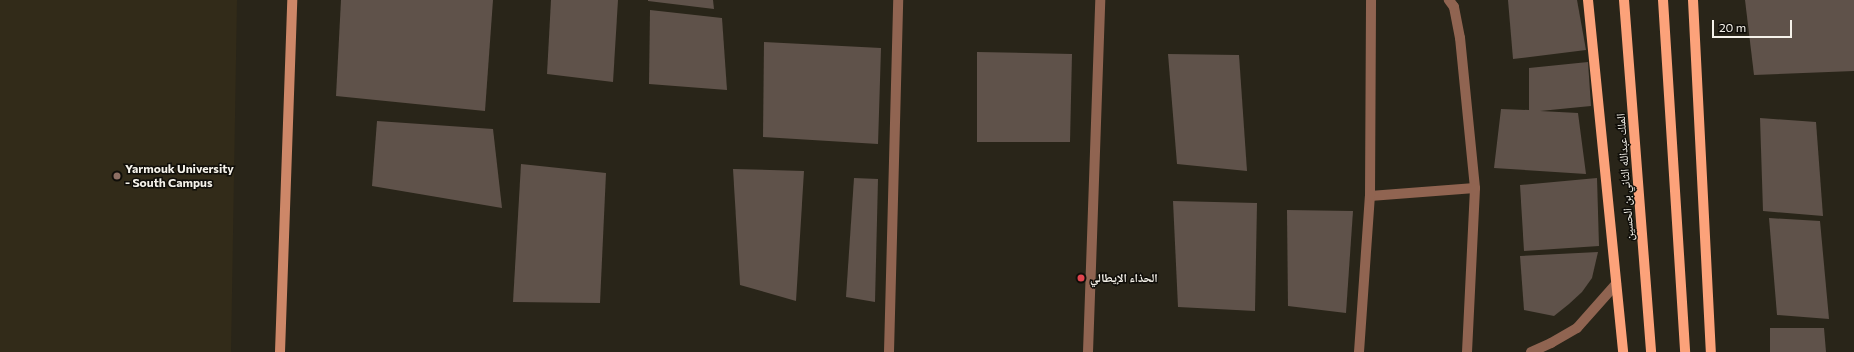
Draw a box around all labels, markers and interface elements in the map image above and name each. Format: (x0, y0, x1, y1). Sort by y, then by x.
scale bar (1714, 12, 1794, 38)
text: 20 m (1719, 20, 1746, 34)
street label: الملك عبدالله الثاني بن الحسين (1613, 113, 1637, 241)
place label: Yarmouk University - South Campus (125, 162, 234, 190)
marker: Yarmouk University - South Campus (112, 171, 122, 181)
place label: الحذاء الإيطالي (1090, 271, 1158, 285)
marker: الحذاء الإيطالي (1075, 272, 1087, 284)

